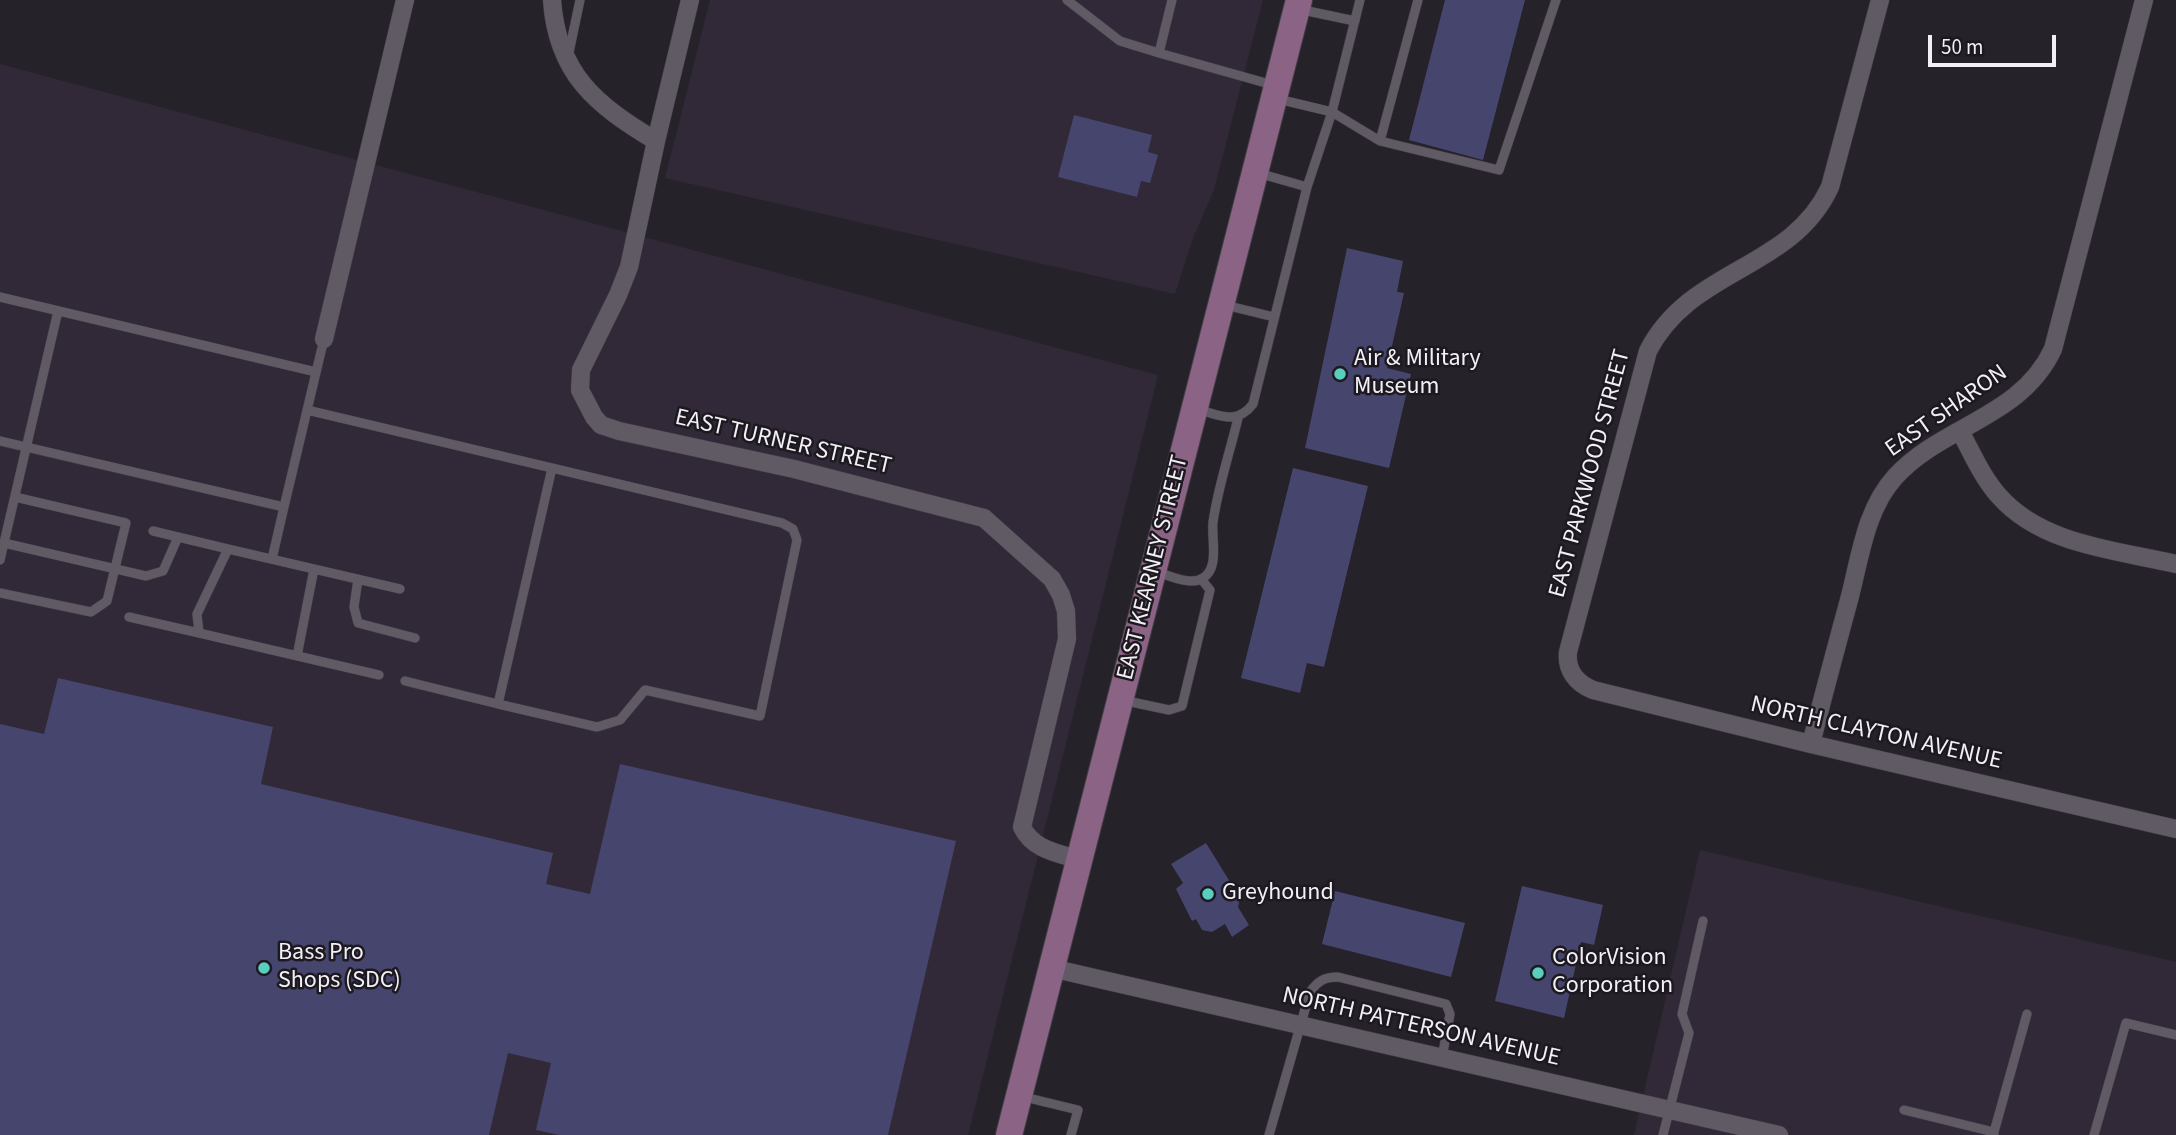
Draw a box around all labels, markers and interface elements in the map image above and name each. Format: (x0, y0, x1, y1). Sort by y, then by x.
scale bar (1931, 21, 2059, 65)
text: 50 m (1941, 32, 1983, 62)
place label: Air & Military Museum (1354, 346, 1481, 402)
street label: EAST PARKWOOD STREET (1544, 347, 1638, 601)
street label: EAST SHARON (1880, 359, 2014, 465)
marker: Air & Military Museum (1332, 366, 1348, 382)
street label: EAST TURNER STREET (672, 404, 894, 482)
street label: EAST KEARNEY STREET (1112, 453, 1196, 683)
street label: NORTH CLAYTON AVENUE (1747, 691, 2005, 777)
place label: Greyhound (1222, 880, 1334, 908)
marker: Greyhound (1200, 886, 1216, 902)
place label: Bass Pro Shops (SDC) (278, 940, 401, 996)
place label: ColorVision Corporation (1552, 945, 1673, 1001)
marker: Bass Pro Shops (SDC) (256, 960, 272, 976)
marker: ColorVision Corporation (1530, 965, 1546, 981)
street label: NORTH PATTERSON AVENUE (1279, 982, 1563, 1074)

